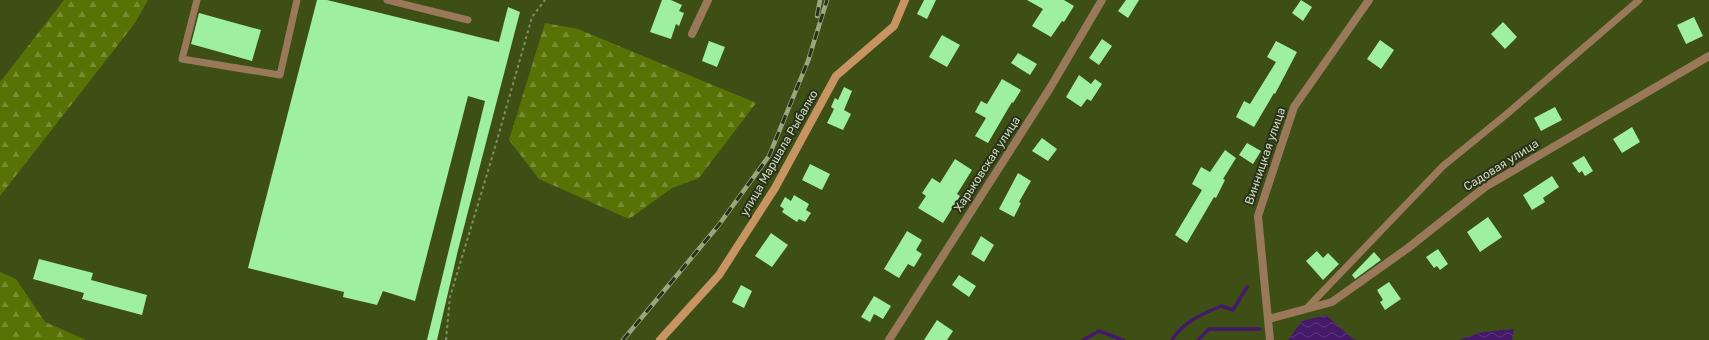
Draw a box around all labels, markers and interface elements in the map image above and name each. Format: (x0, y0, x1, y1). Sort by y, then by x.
street label: улица Маршала Рыбалко (737, 87, 821, 218)
street label: Винницкая улица (1242, 106, 1288, 206)
street label: Харьковская улица (951, 114, 1023, 214)
street label: Садовая улица (1461, 136, 1541, 194)

